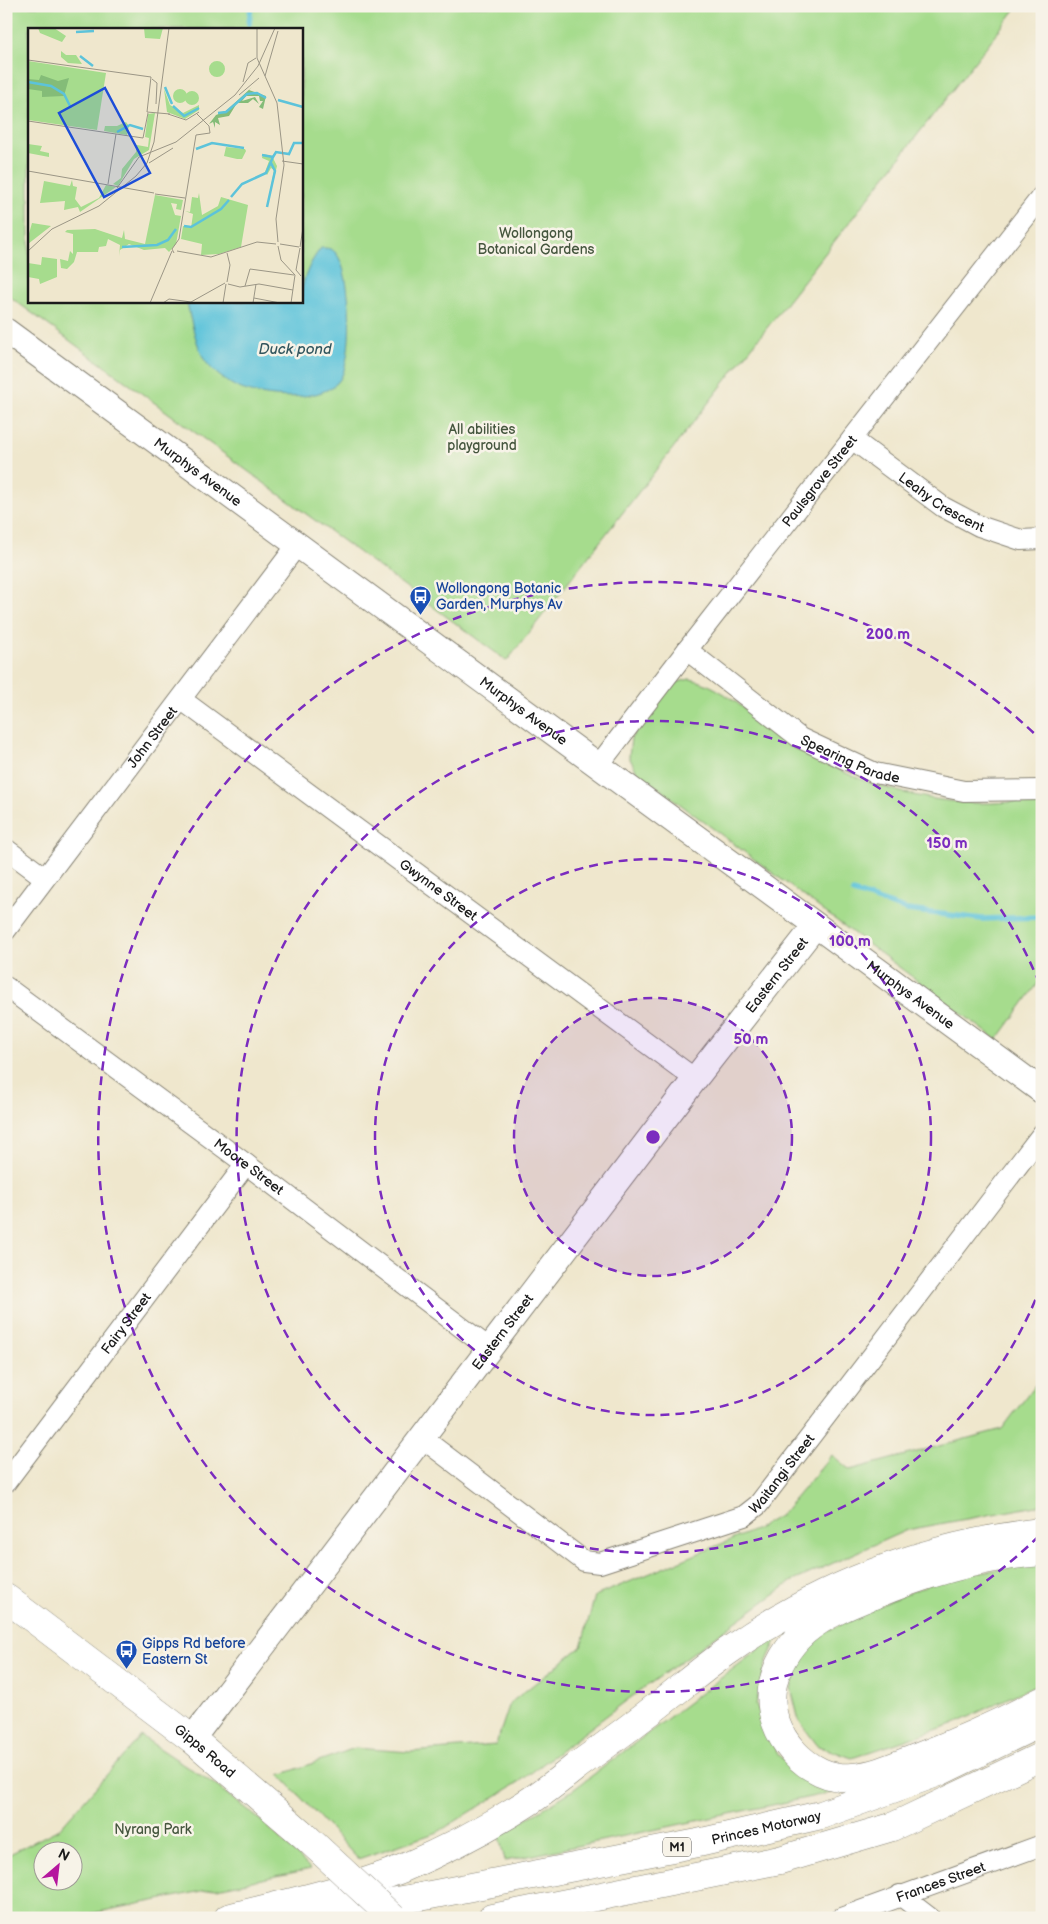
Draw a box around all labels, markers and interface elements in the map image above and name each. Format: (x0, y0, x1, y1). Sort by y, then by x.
inset map (28, 28, 302, 302)
park label: Wollongong Botanical Gardens (478, 225, 595, 258)
water label: Duck pond (258, 340, 332, 359)
park label: All abilities playground (447, 421, 517, 454)
street label: Paulsgrove Street (779, 431, 861, 530)
street label: Murphys Avenue (150, 434, 245, 510)
street label: Leahy Crescent (895, 469, 987, 536)
place label: Wollongong Botanic Garden, Murphys Av (436, 580, 563, 613)
bus stop icon: Wollongong Botanic Garden, Murphys Av (408, 584, 432, 615)
text: 200 m (866, 625, 910, 644)
street label: Murphys Avenue (476, 673, 571, 749)
street label: John Street (124, 703, 182, 771)
street label: Spearing Parade (798, 731, 901, 787)
text: 150 m (926, 834, 968, 853)
street label: Gwynne Street (396, 856, 481, 925)
text: 100 m (829, 932, 871, 951)
street label: Eastern Street (742, 934, 812, 1016)
street label: Murphys Avenue (863, 957, 958, 1033)
text: 50 m (734, 1030, 769, 1049)
centre of rings (644, 1128, 662, 1146)
street label: Moore Street (210, 1135, 288, 1199)
street label: Fairy Street (98, 1289, 155, 1357)
street label: Eastern Street (468, 1290, 538, 1374)
street label: Waitangi Street (746, 1430, 819, 1518)
place label: Gipps Rd before Eastern St (142, 1635, 246, 1668)
bus stop icon: Gipps Rd before Eastern St (114, 1639, 138, 1670)
street label: Gipps Road (171, 1721, 239, 1782)
street label: Princes Motorway (710, 1807, 823, 1849)
park label: Nyrang Park (114, 1821, 192, 1838)
road number: M1 (663, 1838, 691, 1856)
north arrow (32, 1842, 82, 1892)
text: N (55, 1845, 73, 1865)
street label: Frances Street (894, 1858, 988, 1906)

